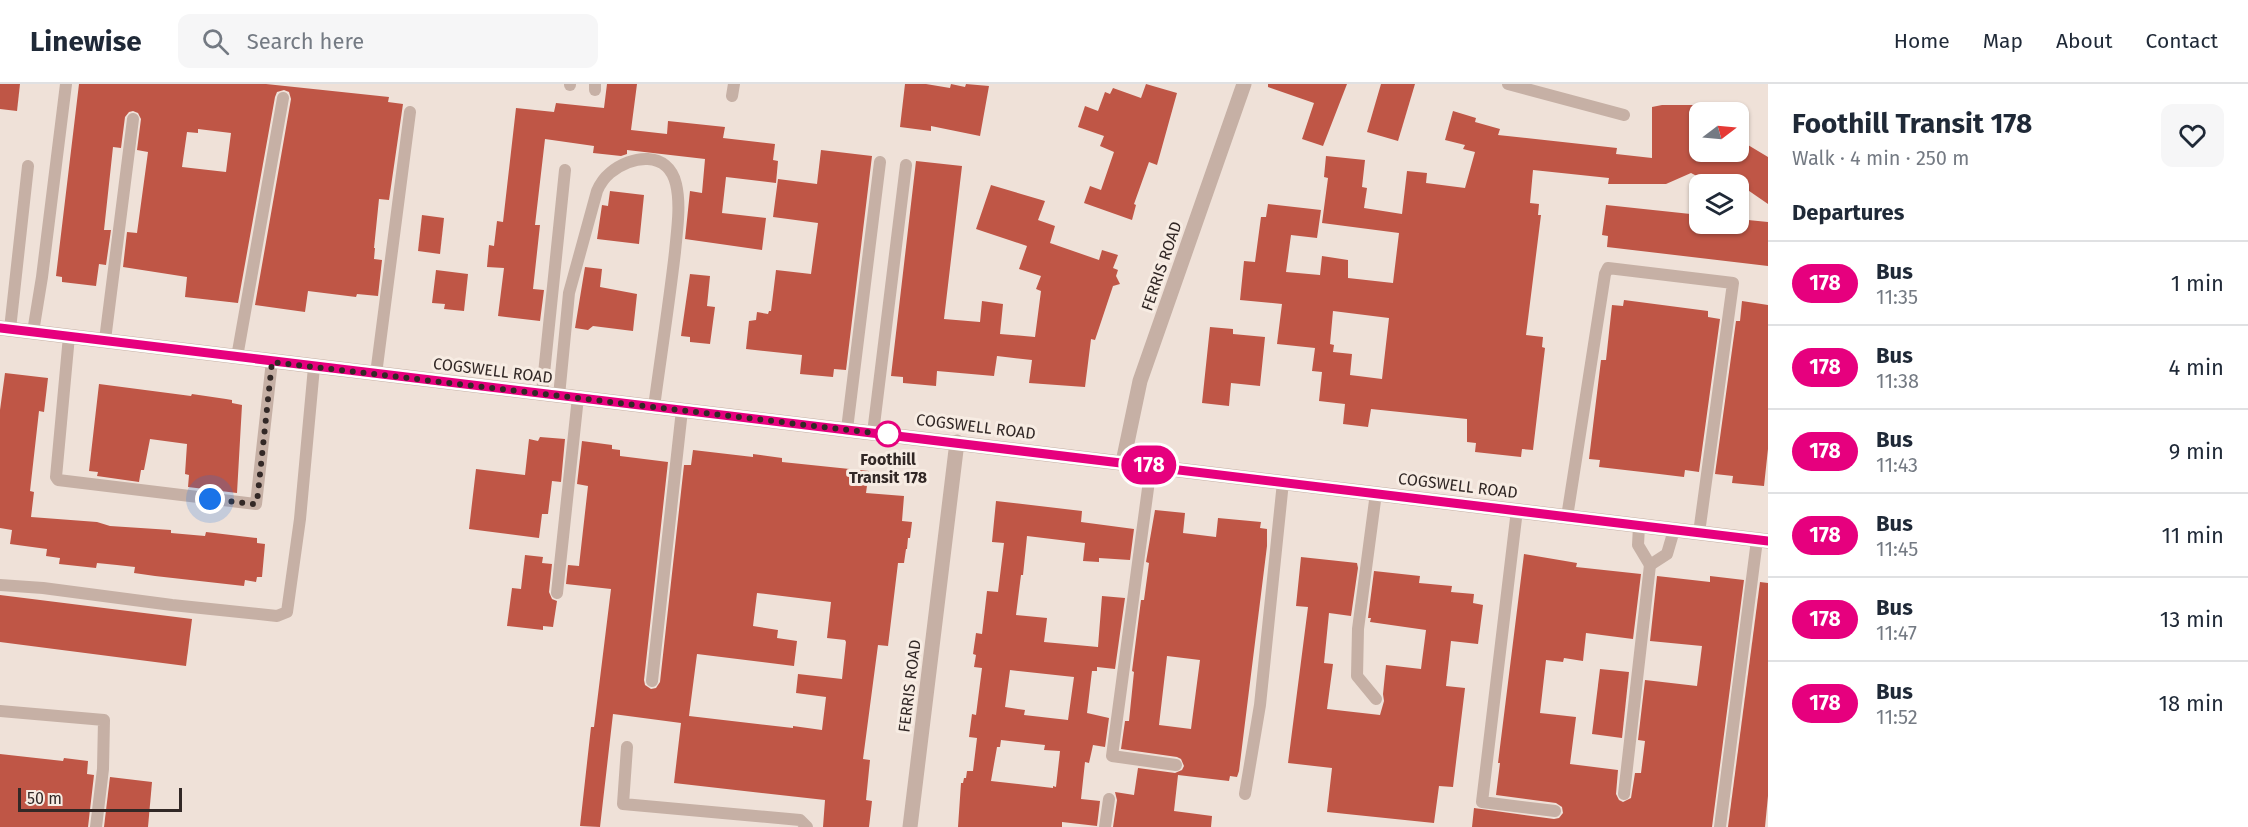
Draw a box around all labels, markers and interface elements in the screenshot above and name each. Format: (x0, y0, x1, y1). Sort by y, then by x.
search box (178, 14, 598, 68)
text: Linewise (30, 25, 142, 58)
icon: search (199, 25, 232, 58)
text: Search here (247, 28, 364, 55)
text: Home (1894, 28, 1950, 54)
text: Map (1983, 28, 2023, 54)
text: About (2056, 28, 2113, 54)
text: Contact (2146, 28, 2218, 54)
north arrow (1689, 102, 1749, 162)
map controls (1689, 102, 1749, 234)
button: heart (2161, 104, 2224, 167)
text: Foothill Transit 178 (1792, 107, 2032, 140)
text: Walk · 4 min · 250 m (1792, 146, 1969, 170)
button: layers (1689, 174, 1749, 234)
text: Departures (1792, 199, 1904, 226)
street label: FERRIS ROAD (1137, 219, 1186, 313)
text: Bus (1876, 258, 1913, 285)
text: 178 (1809, 270, 1841, 296)
text: 1 min (2171, 270, 2224, 297)
text: 11:35 (1876, 285, 1918, 309)
text: Bus (1876, 342, 1913, 369)
street label: COGSWELL ROAD (432, 354, 554, 387)
text: 178 (1809, 354, 1841, 380)
text: 4 min (2169, 354, 2224, 381)
text: 11:38 (1876, 369, 1919, 393)
street label: COGSWELL ROAD (915, 410, 1037, 443)
marker: Foothill Transit 178 (875, 421, 901, 447)
text: Bus (1876, 426, 1913, 453)
text: 178 (1809, 438, 1841, 464)
text: 9 min (2169, 438, 2224, 465)
line badge: 178 (1114, 446, 1184, 484)
place label: Foothill Transit 178 (849, 450, 927, 487)
text: 178 (1133, 452, 1165, 478)
text: 11:43 (1876, 453, 1918, 477)
street label: COGSWELL ROAD (1397, 469, 1519, 502)
your location (195, 484, 225, 514)
text: Bus (1876, 510, 1913, 537)
text: 178 (1809, 522, 1841, 548)
text: 11 min (2161, 522, 2224, 549)
text: 11:45 (1876, 537, 1918, 561)
text: Bus (1876, 594, 1913, 621)
text: 178 (1809, 606, 1841, 632)
text: 13 min (2160, 606, 2224, 633)
text: 11:47 (1876, 621, 1917, 645)
street label: FERRIS ROAD (894, 639, 925, 734)
text: Bus (1876, 678, 1913, 705)
text: 178 (1809, 690, 1841, 716)
text: 18 min (2159, 690, 2224, 717)
text: 11:52 (1876, 705, 1918, 729)
scale bar (18, 785, 182, 812)
text: 50 m (27, 789, 62, 808)

